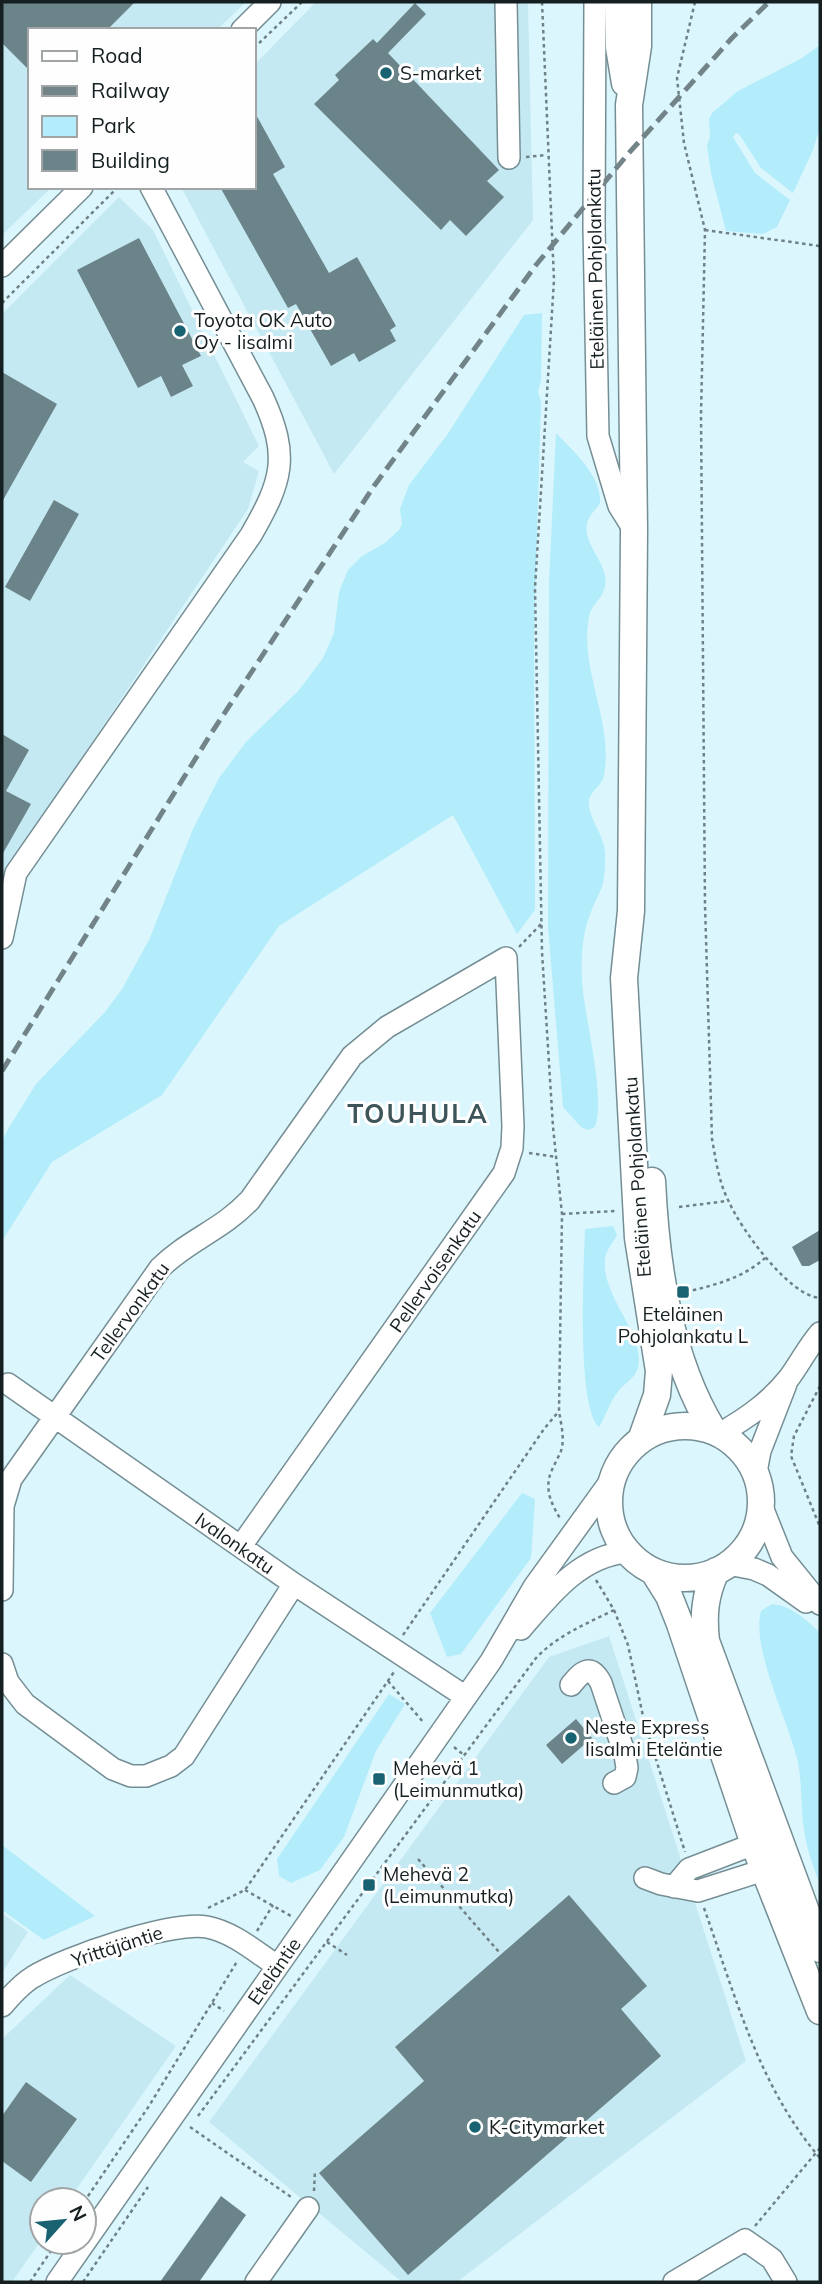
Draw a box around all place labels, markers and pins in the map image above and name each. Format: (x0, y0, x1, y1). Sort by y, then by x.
place label: S-market (400, 61, 482, 85)
marker: S-market (378, 65, 394, 81)
place label: Toyota OK Auto Oy - Iisalmi (194, 308, 332, 354)
marker: Toyota OK Auto Oy - Iisalmi (172, 323, 188, 339)
marker: Eteläinen Pohjolankatu L (675, 1284, 691, 1300)
place label: Eteläinen Pohjolankatu L (618, 1302, 749, 1348)
place label: Neste Express Iisalmi Eteläntie (585, 1715, 723, 1761)
marker: Neste Express Iisalmi Eteläntie (563, 1730, 579, 1746)
place label: Mehevä 1 (Leimunmutka) (393, 1756, 524, 1802)
marker: Mehevä 1 (Leimunmutka) (371, 1771, 387, 1787)
place label: Mehevä 2 (Leimunmutka) (383, 1862, 514, 1908)
marker: Mehevä 2 (Leimunmutka) (361, 1877, 377, 1893)
place label: K-Citymarket (489, 2115, 605, 2139)
marker: K-Citymarket (467, 2119, 483, 2135)

